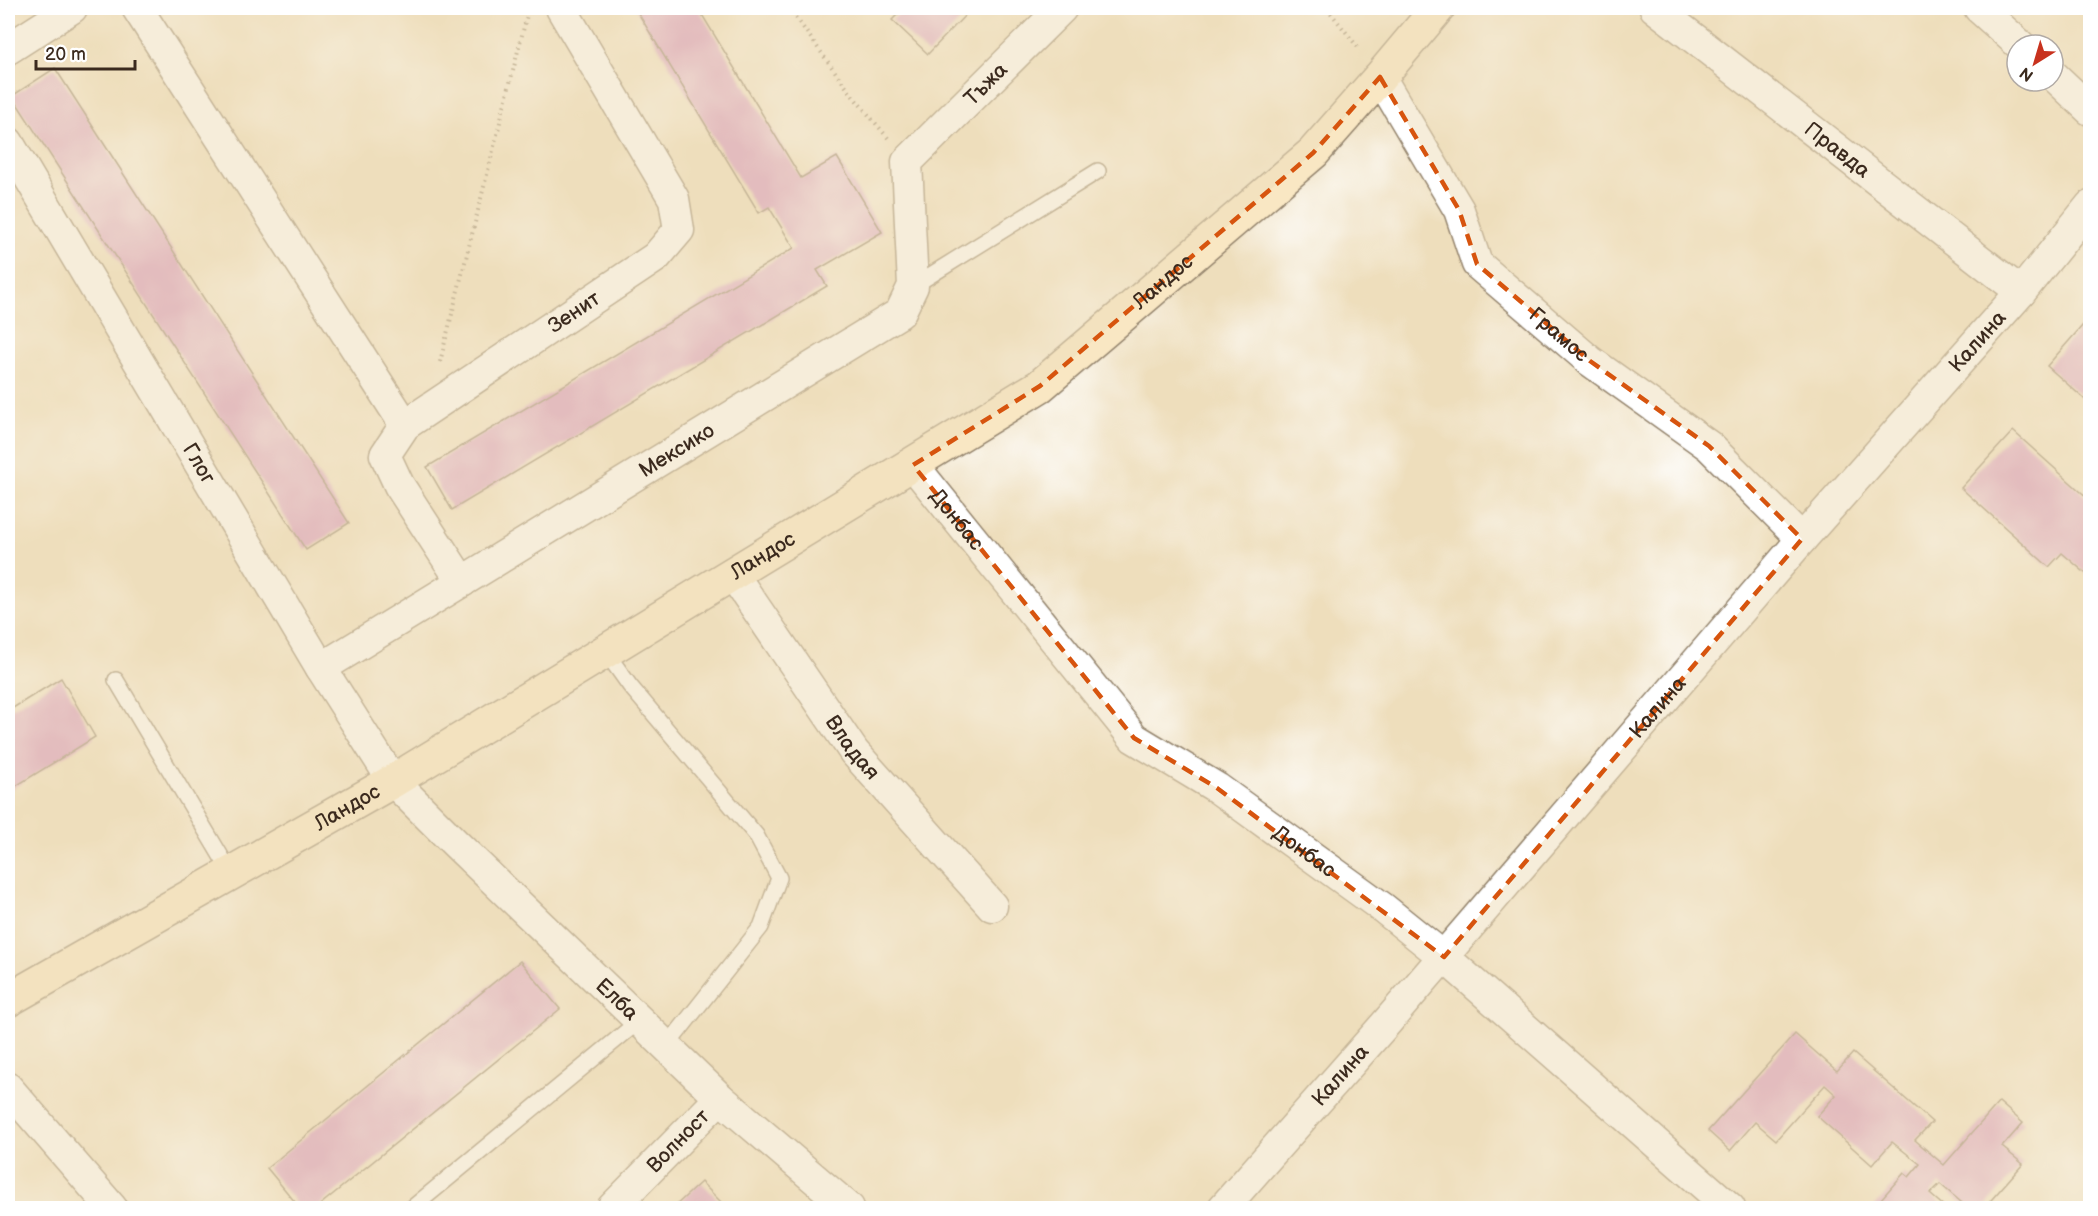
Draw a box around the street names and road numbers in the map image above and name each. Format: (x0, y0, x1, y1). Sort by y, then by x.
street label: Тъжа (959, 57, 1013, 111)
street label: Правда (1799, 117, 1875, 184)
street label: Ландос (1127, 249, 1198, 315)
street label: Зенит (543, 286, 605, 339)
street label: Грамос (1524, 302, 1594, 368)
street label: Калина (1944, 305, 2012, 378)
street label: Мексико (634, 418, 719, 483)
street label: Глог (177, 439, 220, 488)
street label: Донбас (924, 484, 989, 556)
street label: Ландос (725, 526, 800, 586)
street label: Калина (1624, 671, 1692, 744)
street label: Владая (820, 711, 885, 785)
street label: Ландос (309, 779, 385, 837)
street label: Донбас (1268, 820, 1341, 883)
street label: Елба (590, 973, 644, 1026)
street label: Калина (1307, 1039, 1375, 1112)
street label: Волност (642, 1104, 715, 1178)

